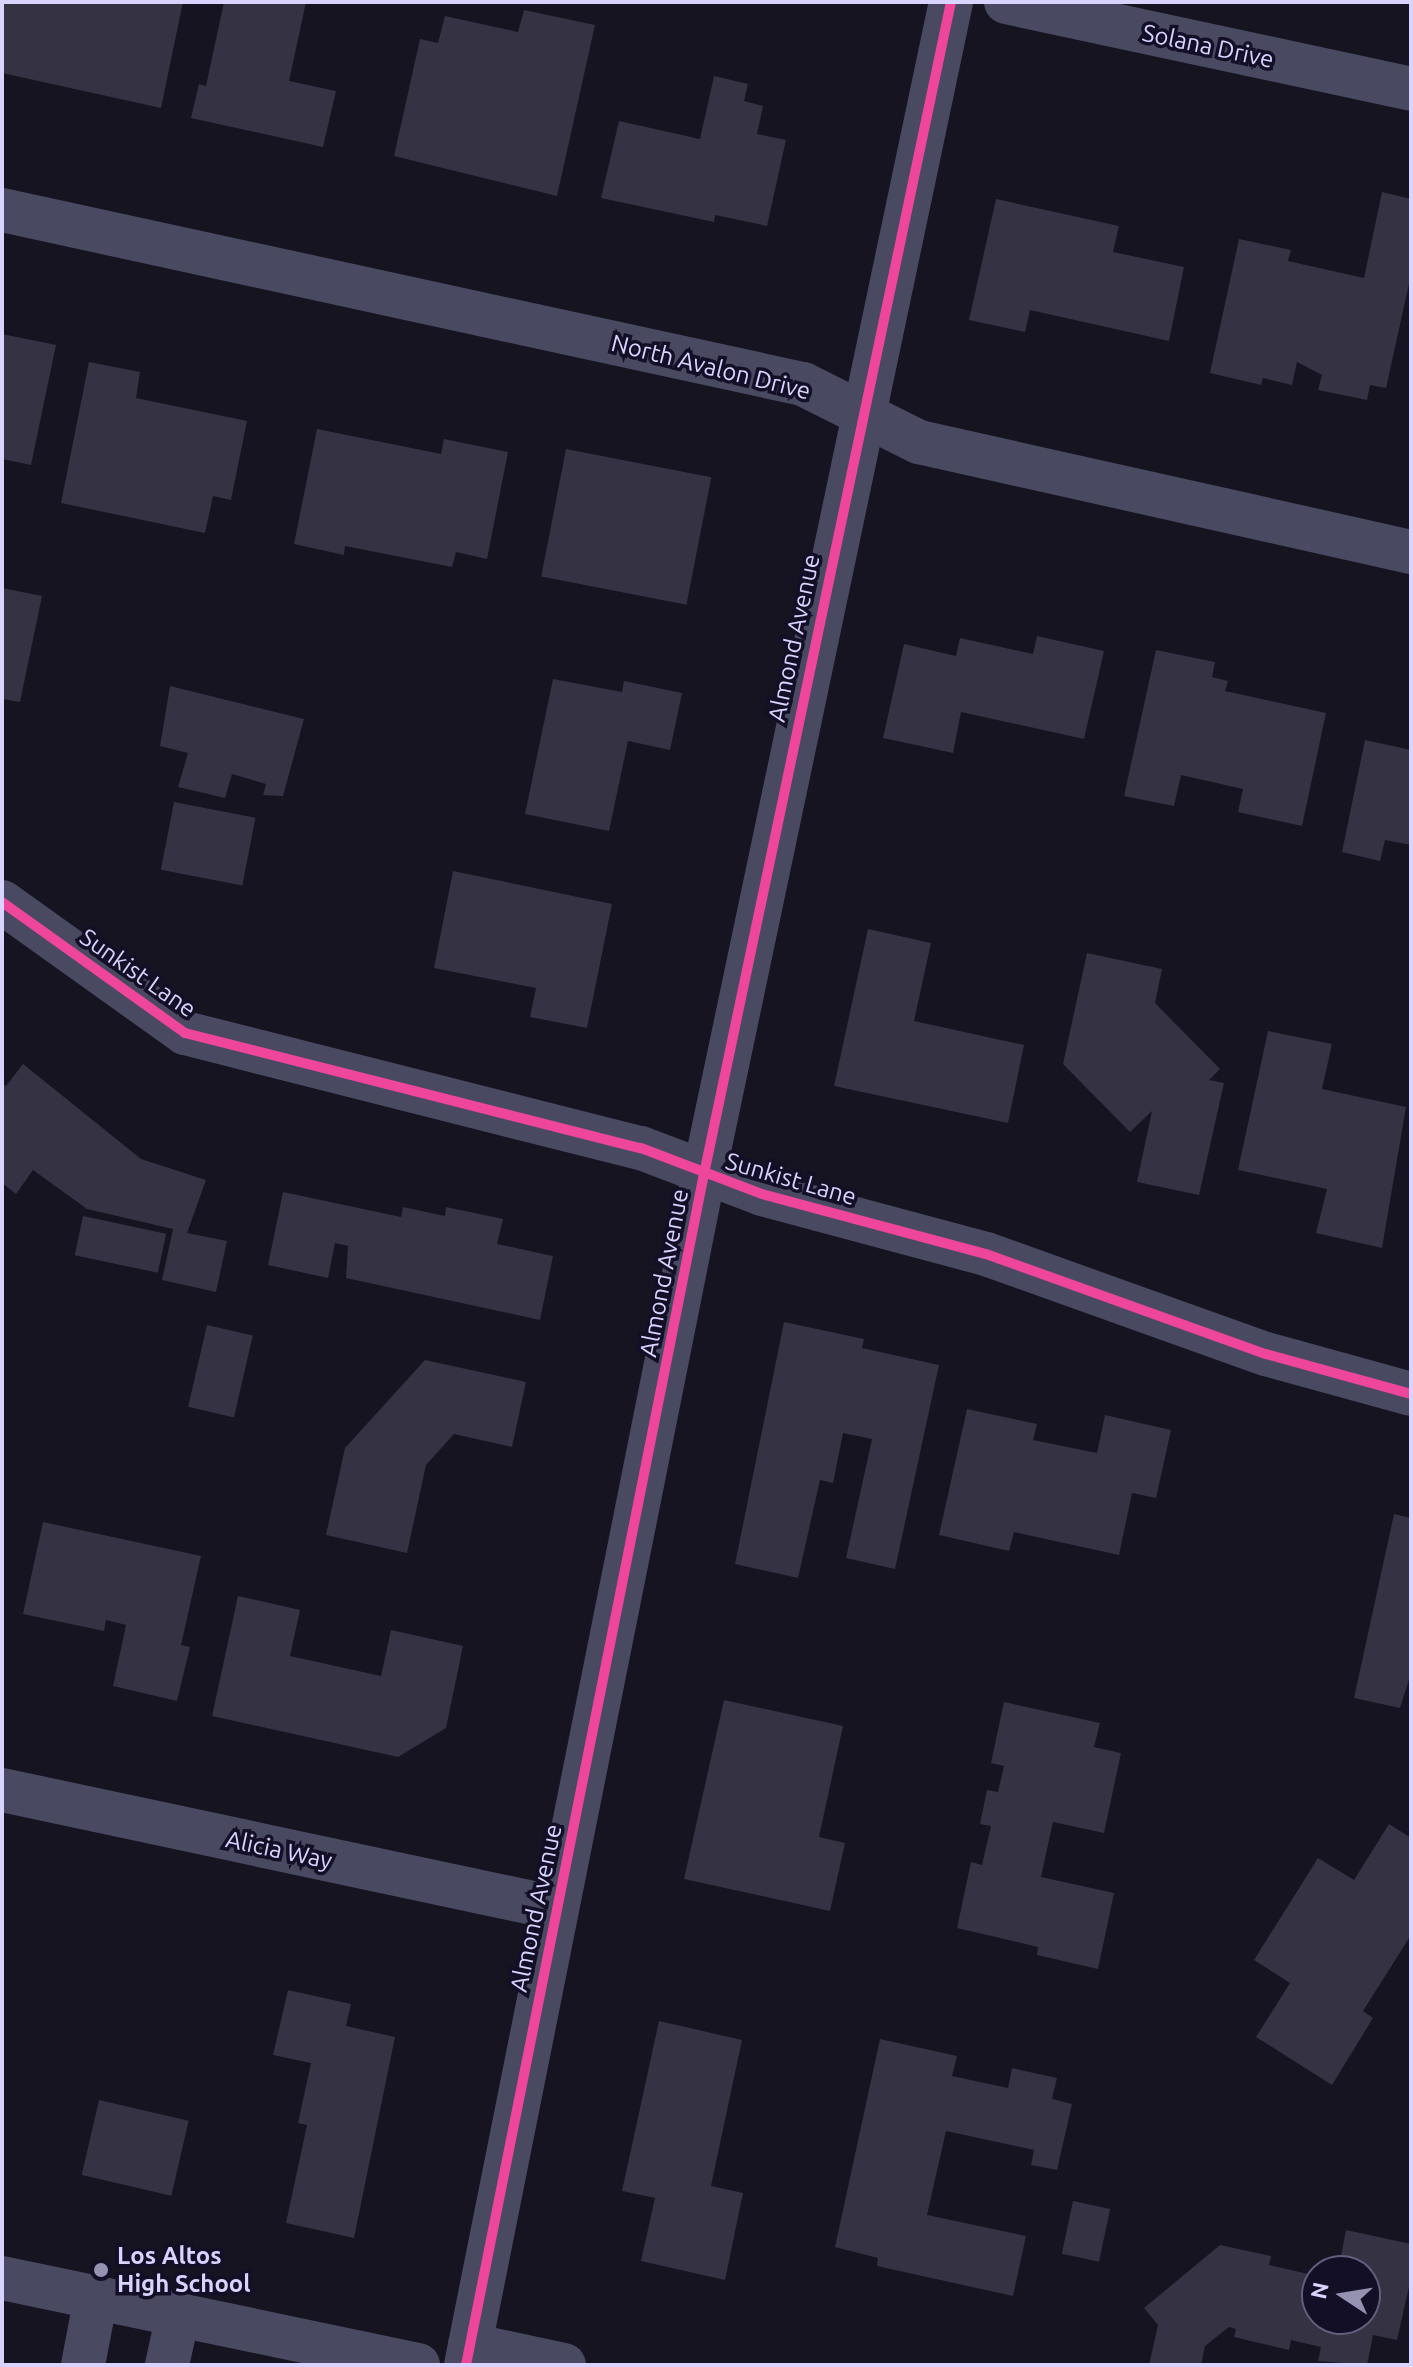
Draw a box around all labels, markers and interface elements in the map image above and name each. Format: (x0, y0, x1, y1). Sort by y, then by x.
street label: Solana Drive (1140, 18, 1276, 74)
street label: North Avalon Drive (608, 328, 814, 406)
street label: Almond Avenue (762, 552, 826, 724)
street label: Sunkist Lane (75, 923, 201, 1023)
street label: Sunkist Lane (722, 1147, 860, 1211)
street label: Almond Avenue (634, 1186, 694, 1360)
street label: Almond Avenue (504, 1822, 568, 1994)
street label: Alicia Way (223, 1825, 335, 1875)
place label: Los Altos High School (117, 2242, 251, 2298)
north arrow (1301, 2255, 1381, 2335)
marker: Los Altos High School (92, 2261, 110, 2279)
text: N (1305, 2280, 1333, 2301)

